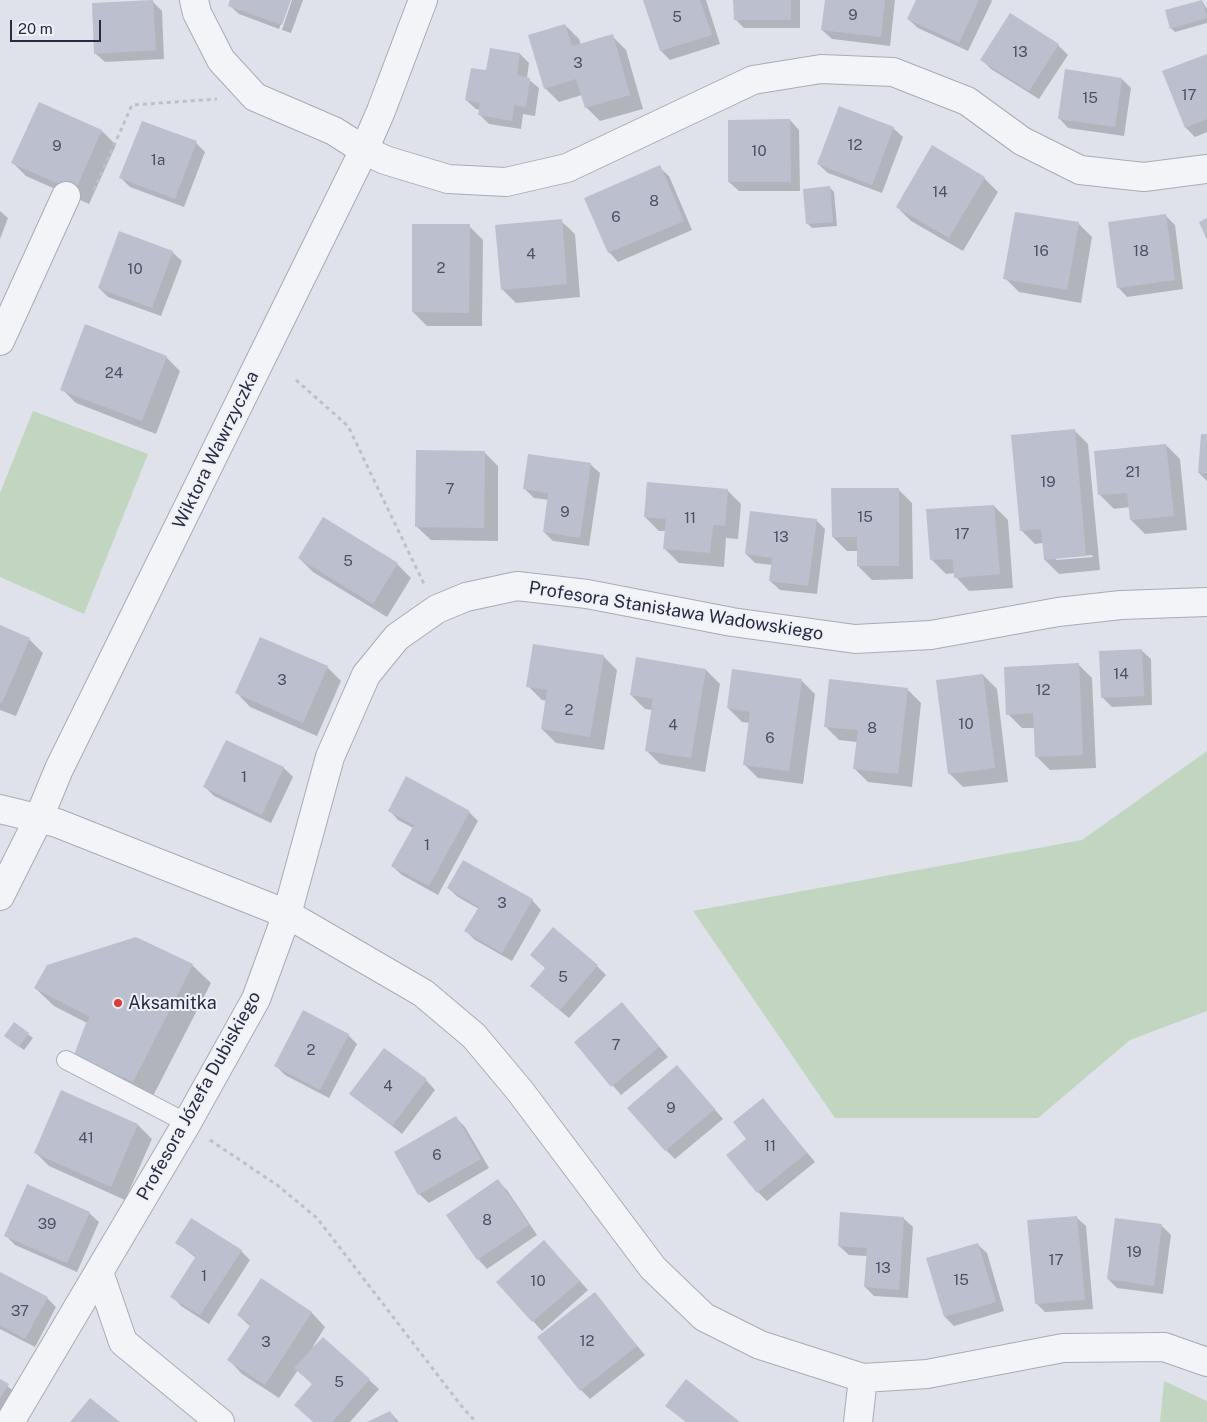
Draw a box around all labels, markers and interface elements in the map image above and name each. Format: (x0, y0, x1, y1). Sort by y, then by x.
house number: 9 (848, 6, 858, 24)
house number: 5 (672, 8, 682, 26)
scale bar (12, 10, 104, 42)
text: 20 m (18, 20, 53, 37)
house number: 13 (1012, 43, 1028, 61)
house number: 3 (573, 54, 583, 72)
house number: 17 (1181, 86, 1197, 104)
house number: 15 (1082, 89, 1098, 107)
house number: 12 (847, 136, 863, 154)
house number: 9 (52, 137, 62, 155)
house number: 10 (751, 142, 767, 160)
house number: 1a (151, 151, 165, 169)
house number: 14 (932, 183, 948, 201)
house number: 8 (649, 192, 659, 210)
house number: 6 (611, 208, 621, 226)
house number: 16 (1033, 242, 1049, 260)
house number: 18 (1133, 242, 1149, 260)
house number: 4 (526, 245, 536, 263)
house number: 2 (437, 259, 445, 277)
house number: 10 (127, 260, 143, 278)
house number: 24 (105, 364, 123, 382)
street label: Wiktora Wawrzyczka (168, 368, 264, 532)
house number: 21 (1125, 463, 1141, 481)
house number: 19 (1040, 473, 1056, 491)
house number: 7 (445, 480, 455, 498)
house number: 9 (560, 503, 570, 521)
house number: 15 (857, 508, 873, 526)
house number: 11 (684, 509, 696, 527)
house number: 17 (954, 525, 970, 543)
house number: 13 (773, 528, 789, 546)
house number: 5 (343, 552, 353, 570)
street label: Profesora Stanisława Wadowskiego (527, 577, 825, 645)
house number: 14 (1113, 665, 1129, 683)
house number: 3 (277, 671, 287, 689)
house number: 12 (1035, 681, 1051, 699)
house number: 2 (565, 701, 573, 719)
house number: 10 (958, 715, 974, 733)
house number: 4 (668, 716, 678, 734)
house number: 8 (867, 719, 877, 737)
house number: 6 (765, 729, 775, 747)
house number: 1 (241, 768, 247, 786)
house number: 1 (424, 836, 430, 854)
house number: 3 (497, 894, 507, 912)
house number: 5 (558, 968, 568, 986)
street label: Profesora Józefa Dubiskiego (132, 988, 266, 1204)
place label: Aksamitka (128, 992, 217, 1014)
marker: Aksamitka (112, 997, 124, 1009)
house number: 7 (611, 1036, 621, 1054)
house number: 2 (307, 1041, 315, 1059)
house number: 4 (383, 1077, 393, 1095)
house number: 9 (666, 1099, 676, 1117)
house number: 41 (78, 1129, 94, 1147)
house number: 11 (764, 1137, 776, 1155)
house number: 6 (432, 1146, 442, 1164)
house number: 8 (482, 1211, 492, 1229)
house number: 39 (38, 1215, 56, 1233)
house number: 19 (1126, 1243, 1142, 1261)
house number: 17 (1048, 1251, 1064, 1269)
house number: 13 (875, 1259, 891, 1277)
house number: 1 (201, 1267, 207, 1285)
house number: 15 (953, 1271, 969, 1289)
house number: 10 (530, 1272, 546, 1290)
house number: 37 (11, 1302, 29, 1320)
house number: 12 (579, 1332, 595, 1350)
house number: 3 (261, 1333, 271, 1351)
house number: 5 (334, 1373, 344, 1391)

